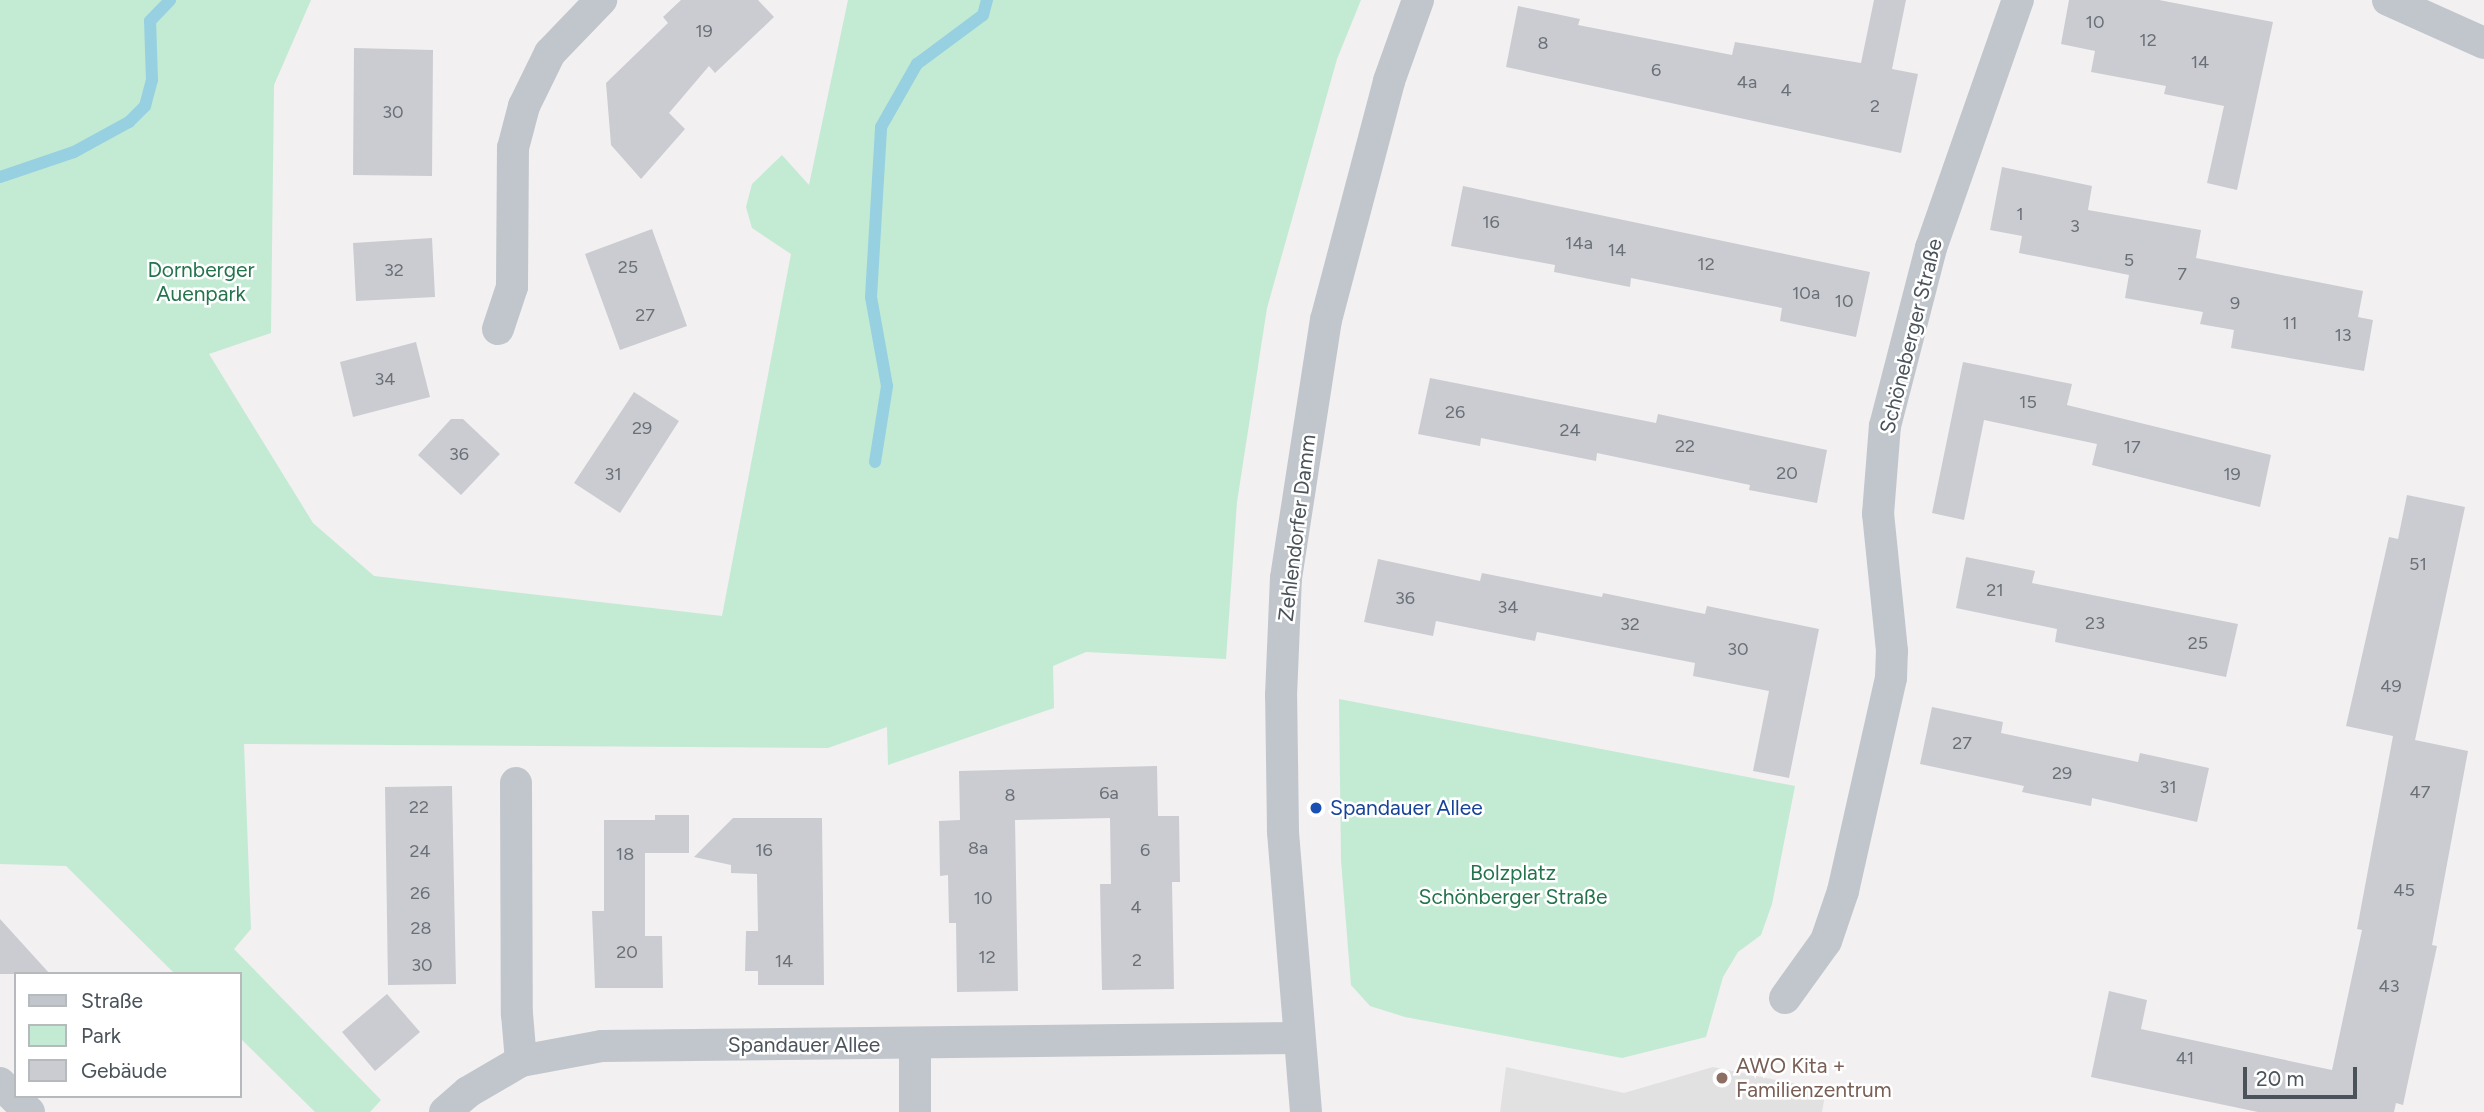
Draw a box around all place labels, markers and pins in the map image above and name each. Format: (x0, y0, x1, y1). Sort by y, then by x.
place label: Spandauer Allee (1330, 795, 1483, 821)
marker: Spandauer Allee (1308, 800, 1324, 816)
place label: AWO Kita + Familienzentrum (1736, 1053, 1892, 1103)
marker: AWO Kita + Familienzentrum (1714, 1070, 1730, 1086)

